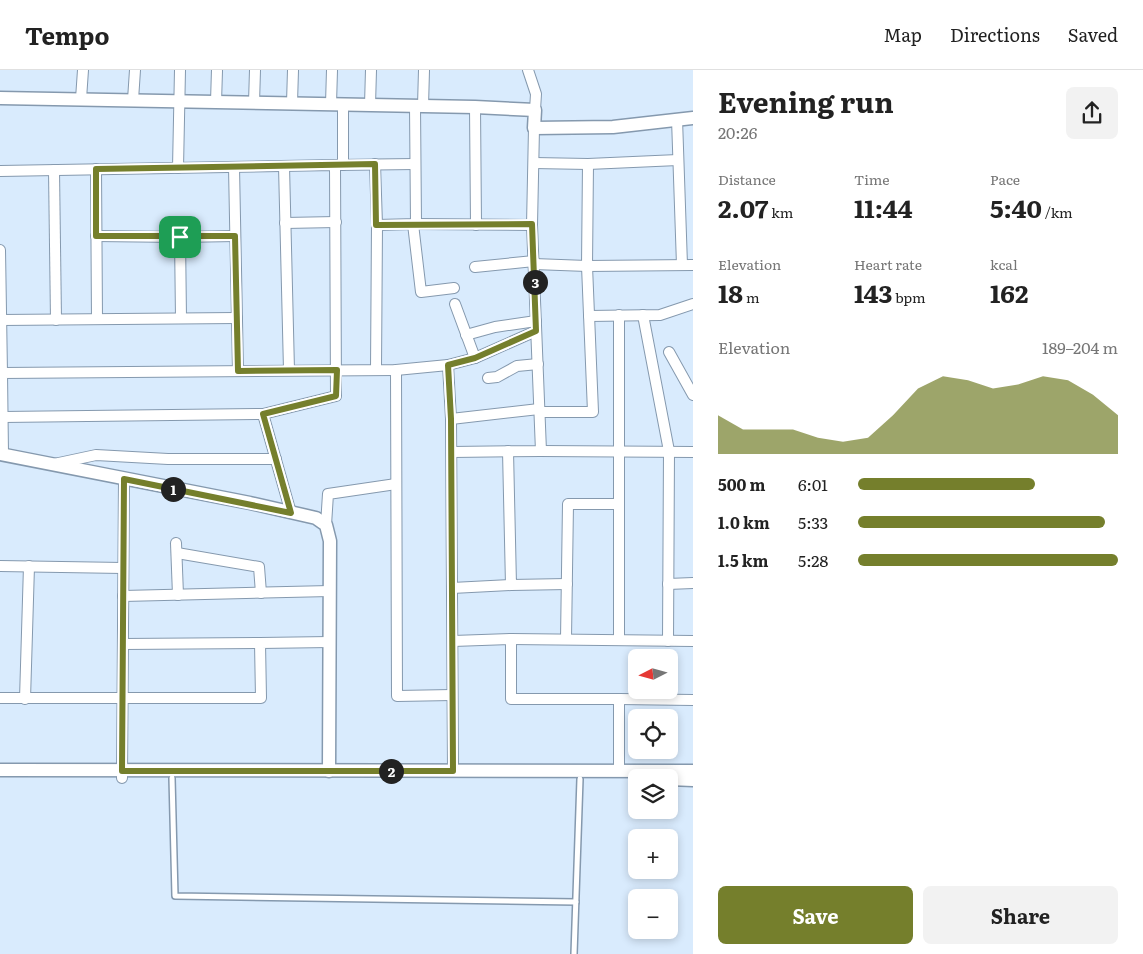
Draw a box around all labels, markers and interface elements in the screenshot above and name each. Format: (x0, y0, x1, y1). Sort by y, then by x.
text: Tempo (25, 17, 109, 52)
text: Map (884, 21, 922, 48)
text: Directions (950, 21, 1040, 48)
text: Saved (1068, 21, 1118, 48)
text: Evening run (718, 80, 894, 122)
button: share (1066, 87, 1118, 139)
text: 20:26 (718, 120, 757, 144)
text: Distance (718, 169, 776, 189)
text: Time (854, 169, 890, 189)
text: Pace (990, 169, 1020, 189)
text: 2.07 (718, 189, 768, 226)
text: 11:44 (854, 189, 913, 226)
text: 5:40 (990, 189, 1042, 226)
text: km (768, 202, 793, 222)
text: /km (1042, 202, 1073, 222)
pin (159, 216, 201, 258)
icon: arrive (166, 223, 194, 251)
text: Elevation (718, 254, 781, 274)
text: Heart rate (854, 254, 922, 274)
text: kcal (990, 254, 1018, 274)
pin: 3 (522, 270, 548, 294)
text: 3 (532, 272, 539, 292)
text: 18 (718, 274, 743, 311)
text: 143 (854, 274, 892, 311)
text: 162 (990, 274, 1028, 311)
text: m (743, 287, 759, 307)
text: bpm (892, 287, 926, 307)
text: Elevation (718, 335, 790, 359)
text: 189–204 m (1042, 335, 1118, 359)
text: 500 m (718, 472, 766, 496)
text: 6:01 (798, 472, 828, 496)
pin: 1 (160, 476, 186, 502)
text: 1 (171, 479, 176, 499)
text: 1.0 km (718, 510, 770, 534)
text: 5:33 (798, 510, 828, 534)
text: 1.5 km (718, 548, 768, 572)
text: 5:28 (798, 548, 828, 572)
north arrow (628, 649, 678, 699)
map controls (628, 649, 678, 939)
button: locate (628, 709, 678, 759)
pin: 2 (378, 758, 404, 784)
text: 2 (388, 761, 395, 781)
button: layers (628, 769, 678, 819)
button: + (628, 829, 678, 879)
button: Save (718, 886, 913, 944)
button: Share (923, 886, 1118, 944)
button: − (628, 889, 678, 939)

